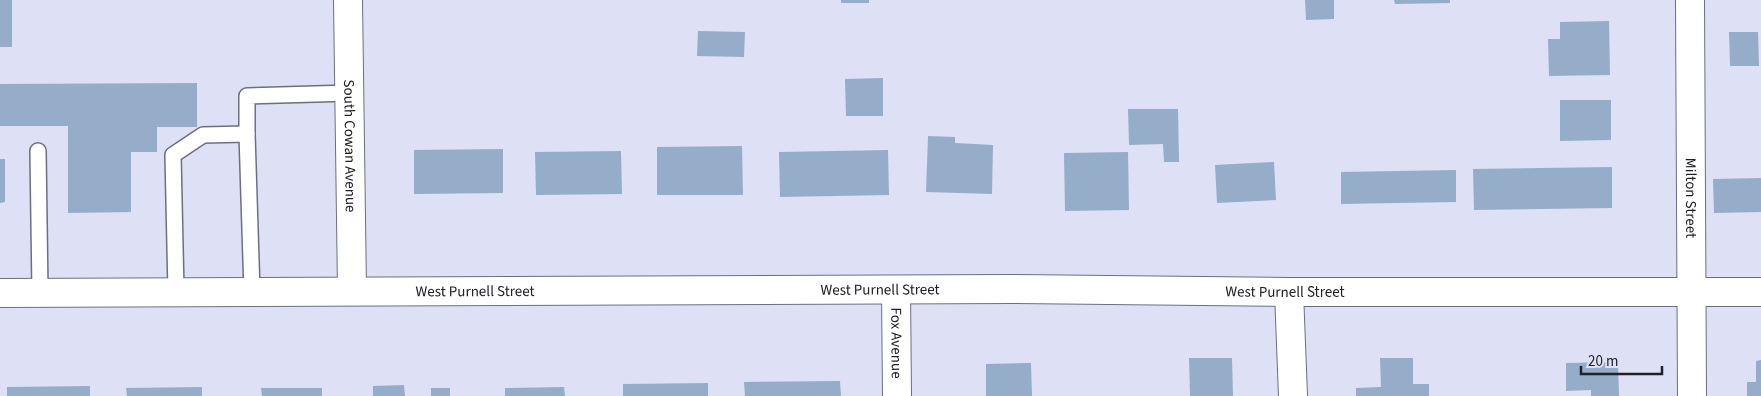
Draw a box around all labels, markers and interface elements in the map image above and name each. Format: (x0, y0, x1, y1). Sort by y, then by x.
street label: South Cowan Avenue (339, 79, 361, 213)
street label: Milton Street (1680, 158, 1702, 238)
street label: West Purnell Street (820, 279, 940, 300)
street label: West Purnell Street (415, 280, 535, 302)
street label: West Purnell Street (1225, 281, 1345, 303)
street label: Fox Avenue (886, 307, 907, 379)
scale bar (1581, 344, 1662, 376)
text: 20 m (1588, 351, 1618, 372)

